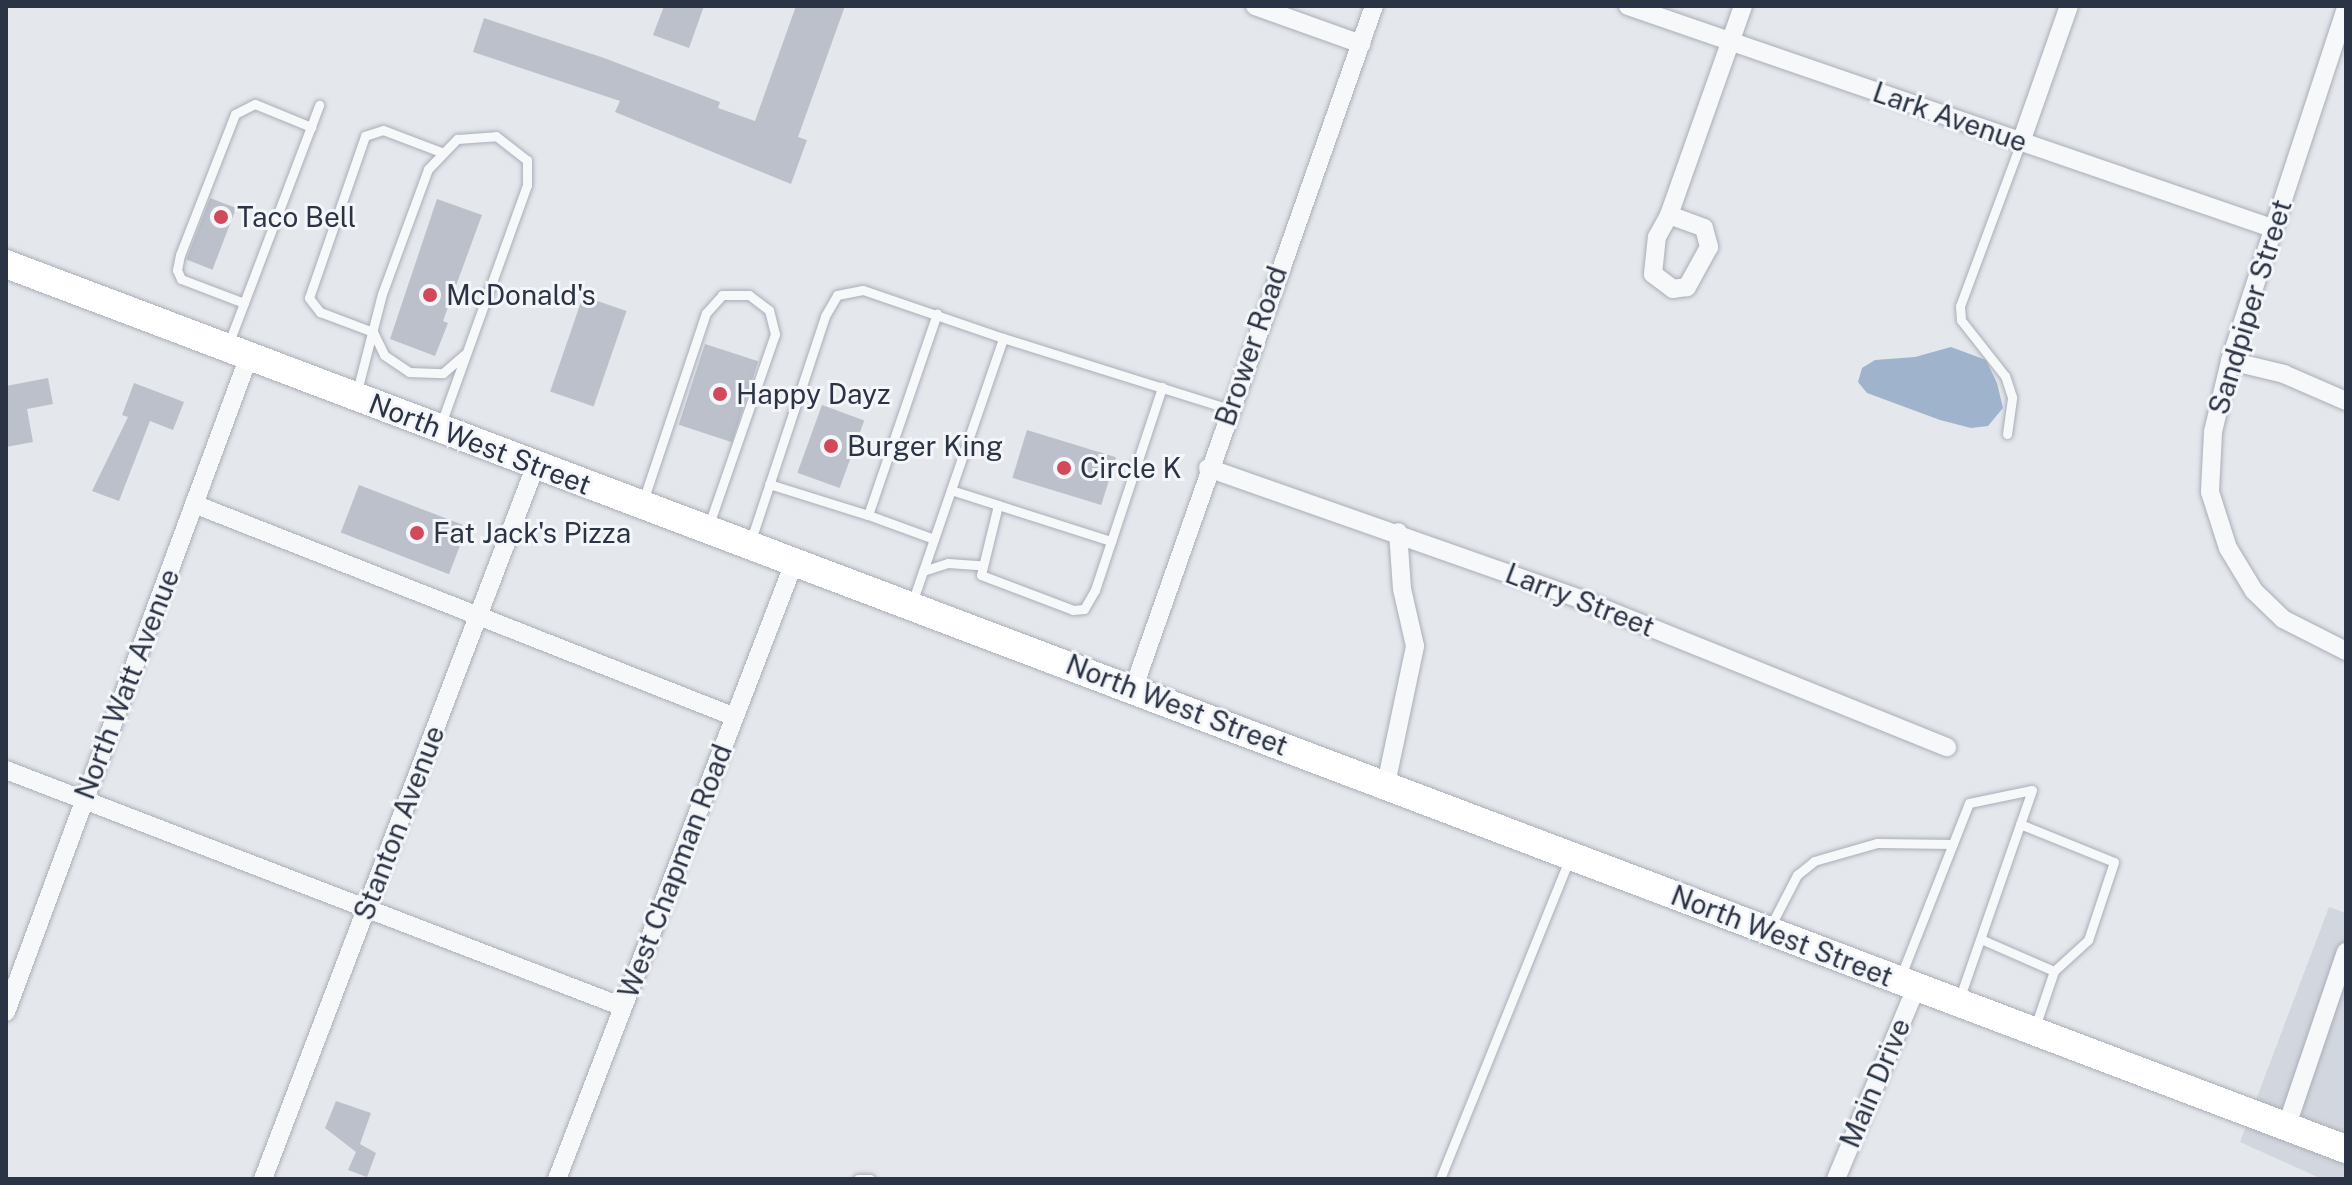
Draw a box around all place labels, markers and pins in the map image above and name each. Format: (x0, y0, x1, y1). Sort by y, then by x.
place label: Taco Bell (237, 200, 356, 234)
marker: Taco Bell (212, 208, 230, 226)
place label: McDonald's (446, 278, 596, 312)
marker: McDonald's (421, 286, 439, 304)
place label: Happy Dayz (736, 377, 891, 411)
marker: Happy Dayz (711, 385, 729, 403)
place label: Burger King (847, 429, 1003, 463)
marker: Burger King (822, 437, 840, 455)
place label: Circle K (1080, 451, 1182, 485)
marker: Circle K (1055, 459, 1073, 477)
place label: Fat Jack's Pizza (433, 516, 631, 550)
marker: Fat Jack's Pizza (408, 524, 426, 542)

